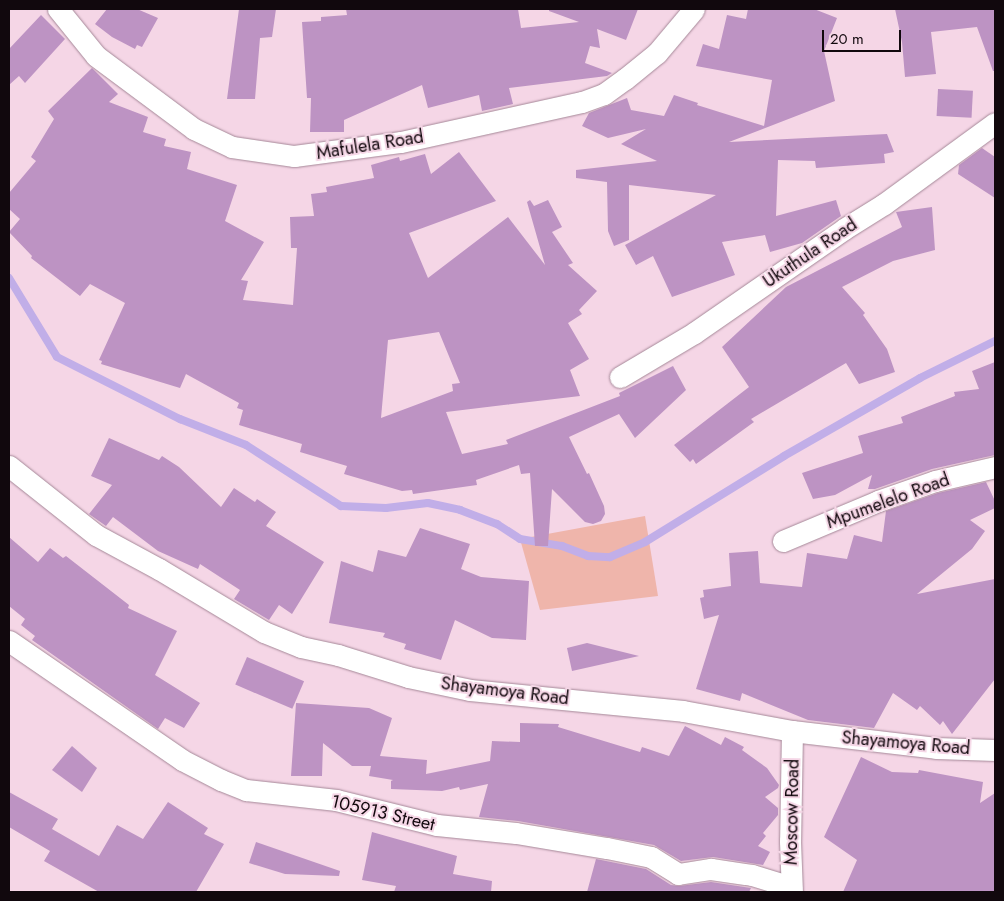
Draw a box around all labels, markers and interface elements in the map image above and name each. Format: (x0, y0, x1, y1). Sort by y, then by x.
scale bar (824, 20, 903, 52)
text: 20 m (830, 28, 864, 50)
street label: Mafulela Road (315, 126, 425, 164)
street label: Ukuthula Road (759, 214, 861, 292)
street label: Mpumelelo Road (824, 469, 952, 533)
street label: Shayamoya Road (440, 672, 570, 710)
street label: Shayamoya Road (841, 727, 971, 759)
street label: Moscow Road (780, 759, 804, 865)
street label: 105913 Street (329, 791, 437, 835)

